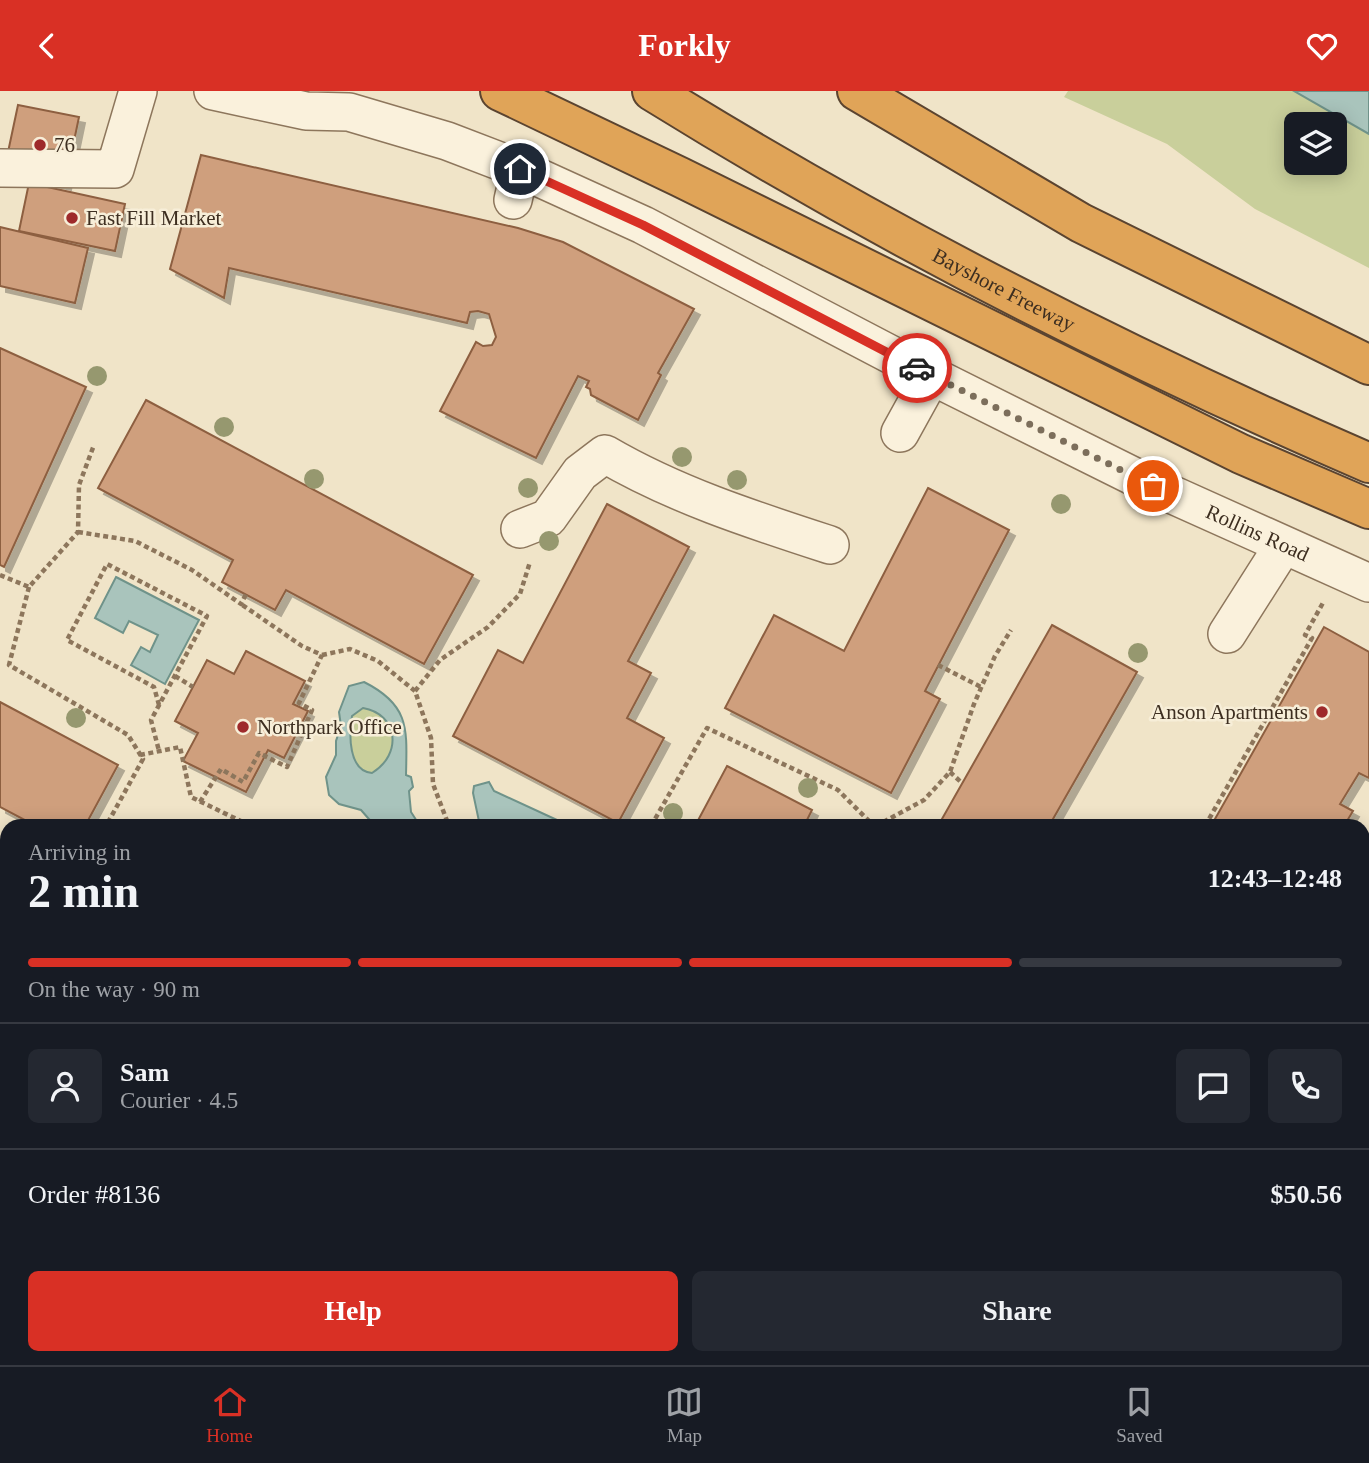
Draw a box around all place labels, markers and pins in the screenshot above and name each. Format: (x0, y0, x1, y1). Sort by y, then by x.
place label: 76 (54, 133, 75, 157)
marker: 76 (32, 137, 48, 153)
pin (490, 139, 550, 199)
place label: Fast Fill Market (86, 206, 221, 230)
marker: Fast Fill Market (64, 210, 80, 226)
pin (1123, 456, 1183, 516)
place label: Anson Apartments (1151, 700, 1308, 724)
marker: Anson Apartments (1314, 704, 1330, 720)
place label: Northpark Office (257, 715, 402, 739)
marker: Northpark Office (235, 719, 251, 735)

